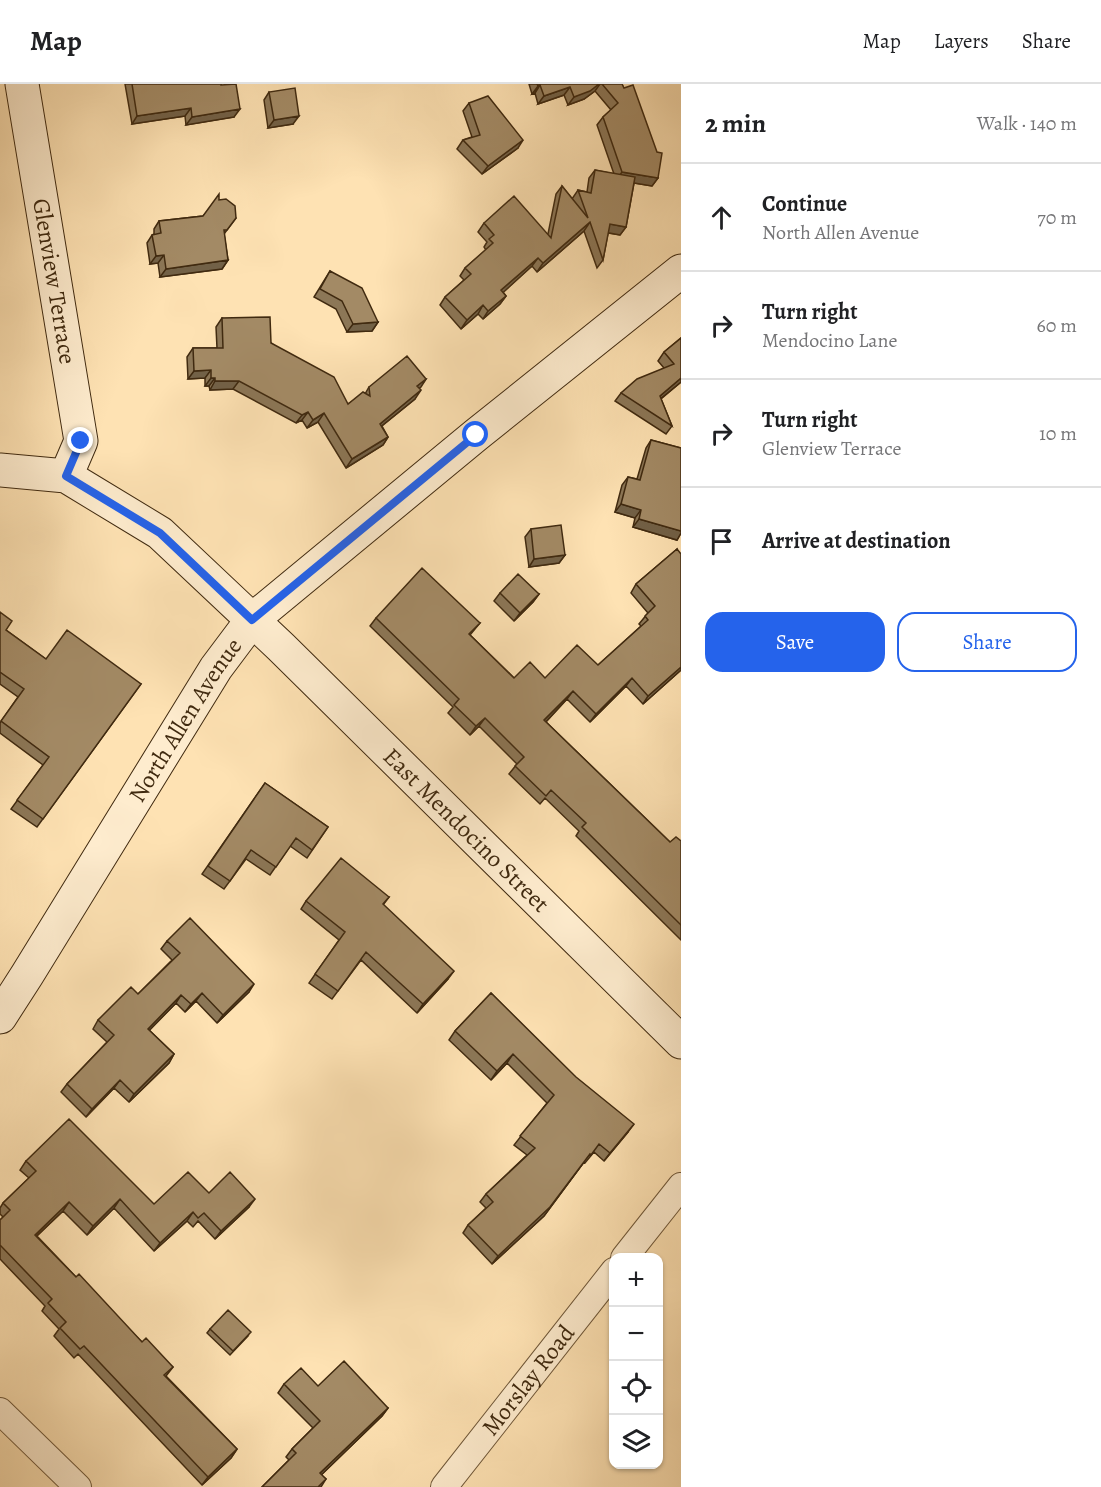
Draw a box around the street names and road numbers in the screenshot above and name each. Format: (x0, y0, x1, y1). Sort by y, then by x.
street label: Glenview Terrace (25, 196, 84, 367)
street label: North Allen Avenue (121, 631, 249, 808)
street label: East Mendocino Street (376, 741, 557, 919)
street label: Morslay Road (474, 1318, 582, 1442)

